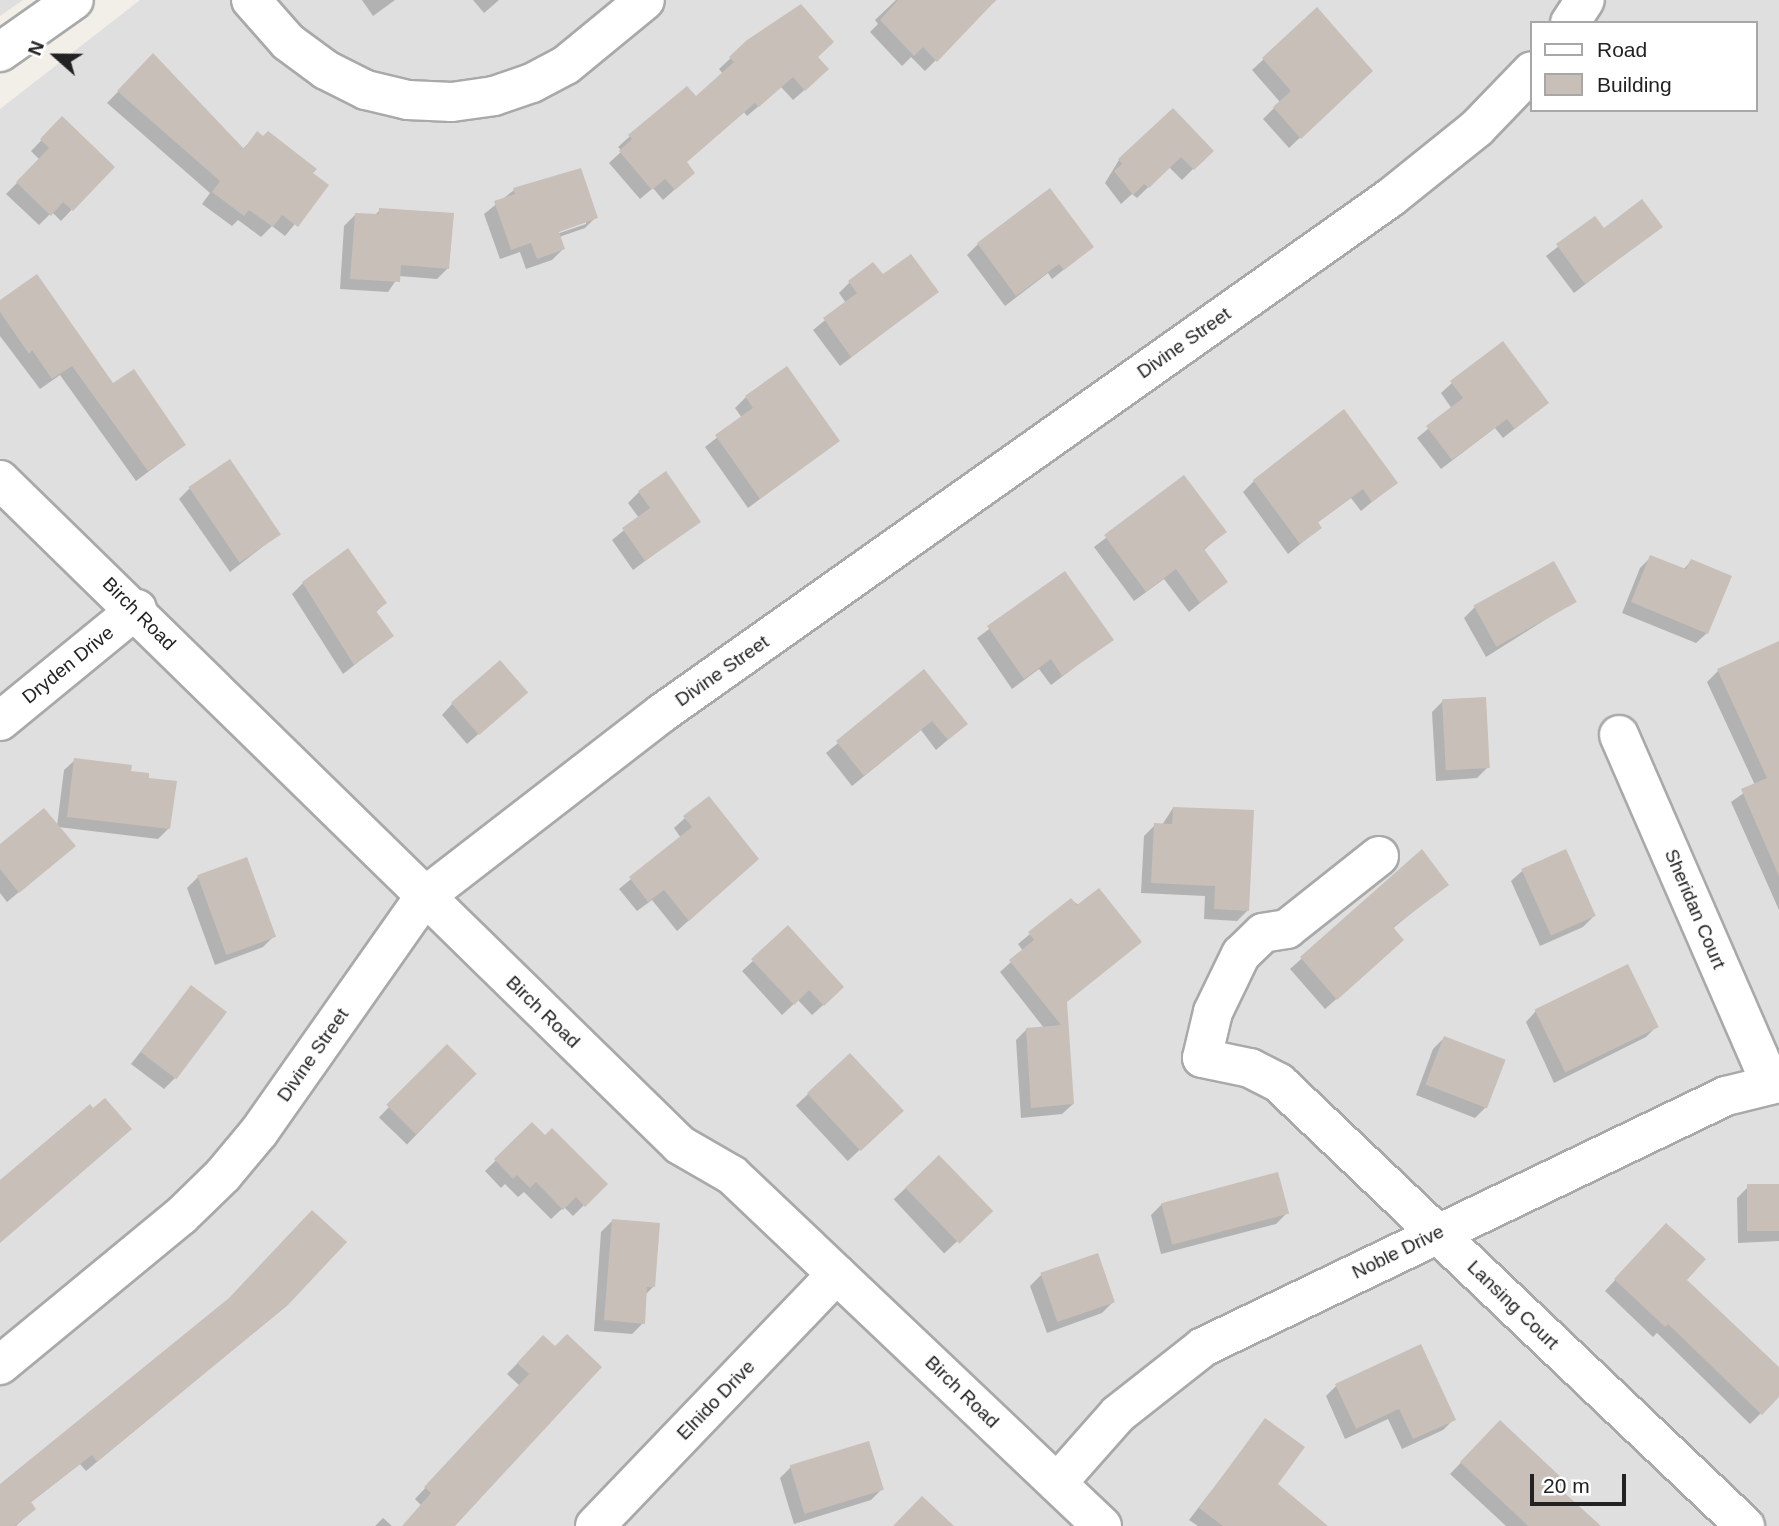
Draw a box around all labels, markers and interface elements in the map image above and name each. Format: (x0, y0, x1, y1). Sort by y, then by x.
north arrow (21, 21, 91, 91)
legend (1530, 21, 1758, 112)
text: N (24, 38, 48, 58)
text: Road (1597, 38, 1647, 61)
text: Building (1597, 73, 1672, 96)
street label: Divine Street (1133, 302, 1235, 384)
street label: Birch Road (98, 573, 180, 655)
street label: Dryden Drive (18, 621, 118, 709)
street label: Divine Street (671, 630, 773, 712)
street label: Sheridan Court (1660, 846, 1730, 972)
street label: Birch Road (501, 971, 585, 1053)
street label: Divine Street (272, 1004, 354, 1106)
street label: Noble Drive (1348, 1220, 1448, 1284)
street label: Lansing Court (1463, 1256, 1563, 1354)
street label: Birch Road (920, 1351, 1004, 1433)
street label: Elnido Drive (672, 1355, 760, 1445)
scale bar (1534, 1460, 1630, 1504)
text: 20 m (1543, 1474, 1590, 1497)

